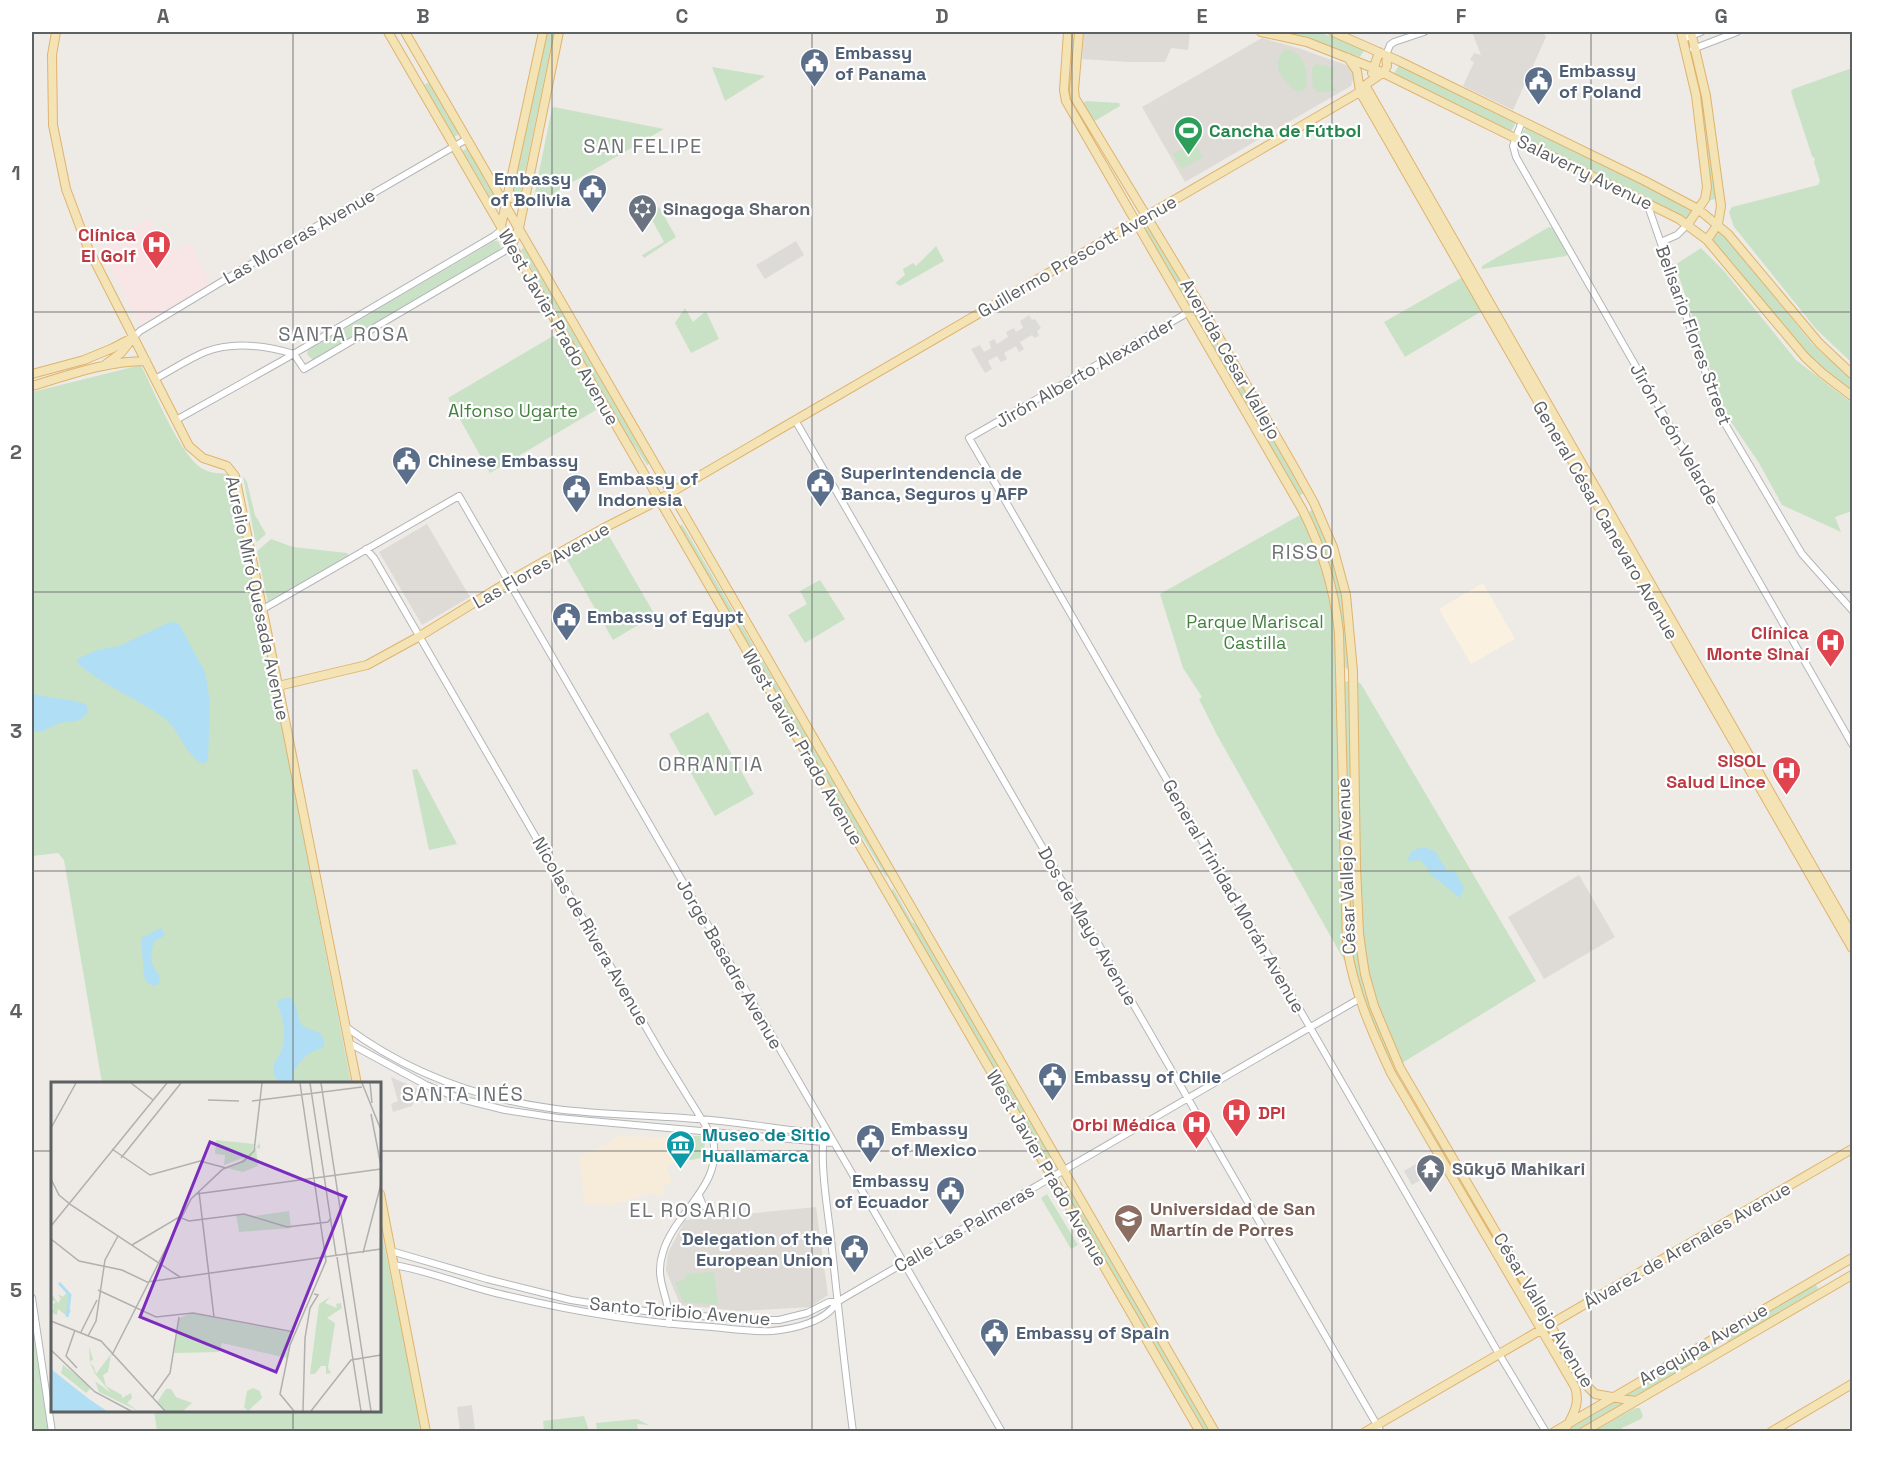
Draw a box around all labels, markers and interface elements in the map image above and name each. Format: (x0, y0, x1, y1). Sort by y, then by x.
text: A (157, 3, 170, 29)
text: B (416, 3, 430, 29)
text: C (676, 3, 689, 29)
text: D (935, 3, 949, 29)
text: E (1196, 3, 1208, 29)
text: F (1456, 3, 1467, 29)
text: G (1714, 3, 1728, 29)
place label: Embassy of Panama (835, 41, 927, 85)
public building icon: Embassy of Panama (798, 46, 830, 88)
place label: Embassy of Poland (1559, 59, 1642, 103)
public building icon: Embassy of Poland (1522, 64, 1554, 106)
sports icon: Cancha de Fútbol (1172, 114, 1204, 156)
place label: Cancha de Fútbol (1209, 119, 1361, 142)
street label: Salaverry Avenue (1513, 129, 1657, 215)
district label: SAN FELIPE (583, 133, 703, 159)
text: 1 (11, 160, 21, 186)
place label: Embassy of Bolivia (490, 167, 572, 211)
public building icon: Embassy of Bolivia (576, 172, 608, 214)
street label: Las Moreras Avenue (219, 183, 379, 289)
street label: Guillermo Prescott Avenue (973, 190, 1181, 322)
synagogue icon: Sinagoga Sharon (626, 192, 658, 234)
place label: Sinagoga Sharon (663, 197, 810, 220)
place label: Clínica El Golf (78, 223, 137, 267)
street label: West Javier Prado Avenue (493, 225, 625, 429)
hospital icon: Clínica El Golf (141, 228, 173, 270)
street label: Belisario Flores Street (1651, 242, 1737, 428)
street label: Avenida César Vallejo (1176, 274, 1286, 444)
street label: Jirón Alberto Alexander (991, 311, 1179, 433)
district label: SANTA ROSA (278, 321, 410, 347)
street label: Jirón León Velarde (1625, 359, 1725, 509)
street label: General César Canevaro Avenue (1528, 396, 1684, 644)
park label: Alfonso Ugarte (448, 399, 578, 422)
text: 2 (10, 439, 22, 465)
public building icon: Chinese Embassy (391, 444, 423, 486)
place label: Chinese Embassy (428, 449, 578, 472)
place label: Superintendencia de Banca, Seguros y AFP (841, 461, 1028, 505)
public building icon: Superintendencia de Banca, Seguros y AFP (804, 466, 836, 508)
place label: Embassy of Indonesia (598, 467, 698, 511)
public building icon: Embassy of Indonesia (561, 472, 593, 514)
street label: Aurelio Miró Quesada Avenue (221, 474, 295, 722)
street label: Las Flores Avenue (469, 517, 613, 613)
district label: RISSO (1272, 539, 1334, 565)
public building icon: Embassy of Egypt (550, 600, 582, 642)
place label: Embassy of Egypt (587, 605, 744, 628)
park label: Parque Mariscal Castilla (1186, 610, 1324, 654)
place label: Clínica Monte Sinaí (1706, 621, 1810, 665)
hospital icon: Clínica Monte Sinaí (1814, 626, 1846, 668)
street label: West Javier Prado Avenue (737, 645, 869, 849)
text: 3 (10, 718, 22, 744)
place label: SISOL Salud Lince (1666, 749, 1766, 793)
district label: ORRANTIA (658, 751, 764, 777)
hospital icon: SISOL Salud Lince (1771, 754, 1803, 796)
street label: General Trinidad Morán Avenue (1158, 775, 1310, 1017)
street label: César Vallejo Avenue (1331, 777, 1361, 955)
street label: Nícolas de Rivera Avenue (527, 832, 655, 1030)
street label: Dos de Mayo Avenue (1033, 842, 1143, 1010)
street label: Jorge Basadre Avenue (672, 875, 788, 1053)
text: 4 (10, 998, 23, 1024)
public building icon: Embassy of Chile (1037, 1060, 1069, 1102)
place label: Embassy of Chile (1074, 1065, 1221, 1088)
street label: West Javier Prado Avenue (981, 1066, 1113, 1270)
district label: SANTA INÉS (402, 1081, 524, 1107)
inset map (51, 1082, 381, 1412)
hospital icon: DPI (1221, 1096, 1253, 1138)
place label: DPI (1258, 1101, 1286, 1124)
hospital icon: Orbi Médica (1181, 1108, 1213, 1150)
place label: Orbi Médica (1072, 1113, 1177, 1136)
place label: Embassy of Mexico (891, 1117, 977, 1161)
public building icon: Embassy of Mexico (854, 1122, 886, 1164)
place label: Museo de Sitio Huallamarca (702, 1123, 831, 1167)
museum icon: Museo de Sitio Huallamarca (665, 1128, 697, 1170)
temple icon: Sūkyō Mahikari (1415, 1152, 1447, 1194)
place label: Sūkyō Mahikari (1452, 1157, 1585, 1180)
place label: Embassy of Ecuador (834, 1169, 929, 1213)
public building icon: Embassy of Ecuador (934, 1174, 966, 1216)
street label: Álvarez de Arenales Avenue (1579, 1176, 1795, 1314)
street label: Calle Las Palmeras (890, 1179, 1038, 1277)
district label: EL ROSARIO (629, 1197, 753, 1223)
place label: Universidad de San Martín de Porres (1150, 1197, 1316, 1241)
school or university icon: Universidad de San Martín de Porres (1113, 1202, 1145, 1244)
place label: Delegation of the European Union (682, 1227, 833, 1271)
street label: César Vallejo Avenue (1489, 1228, 1599, 1392)
public building icon: Delegation of the European Union (838, 1232, 870, 1274)
text: 5 (10, 1277, 22, 1303)
street label: Santo Toribio Avenue (589, 1292, 771, 1330)
street label: Arequipa Avenue (1634, 1298, 1772, 1390)
public building icon: Embassy of Spain (979, 1316, 1011, 1358)
place label: Embassy of Spain (1016, 1321, 1170, 1344)

